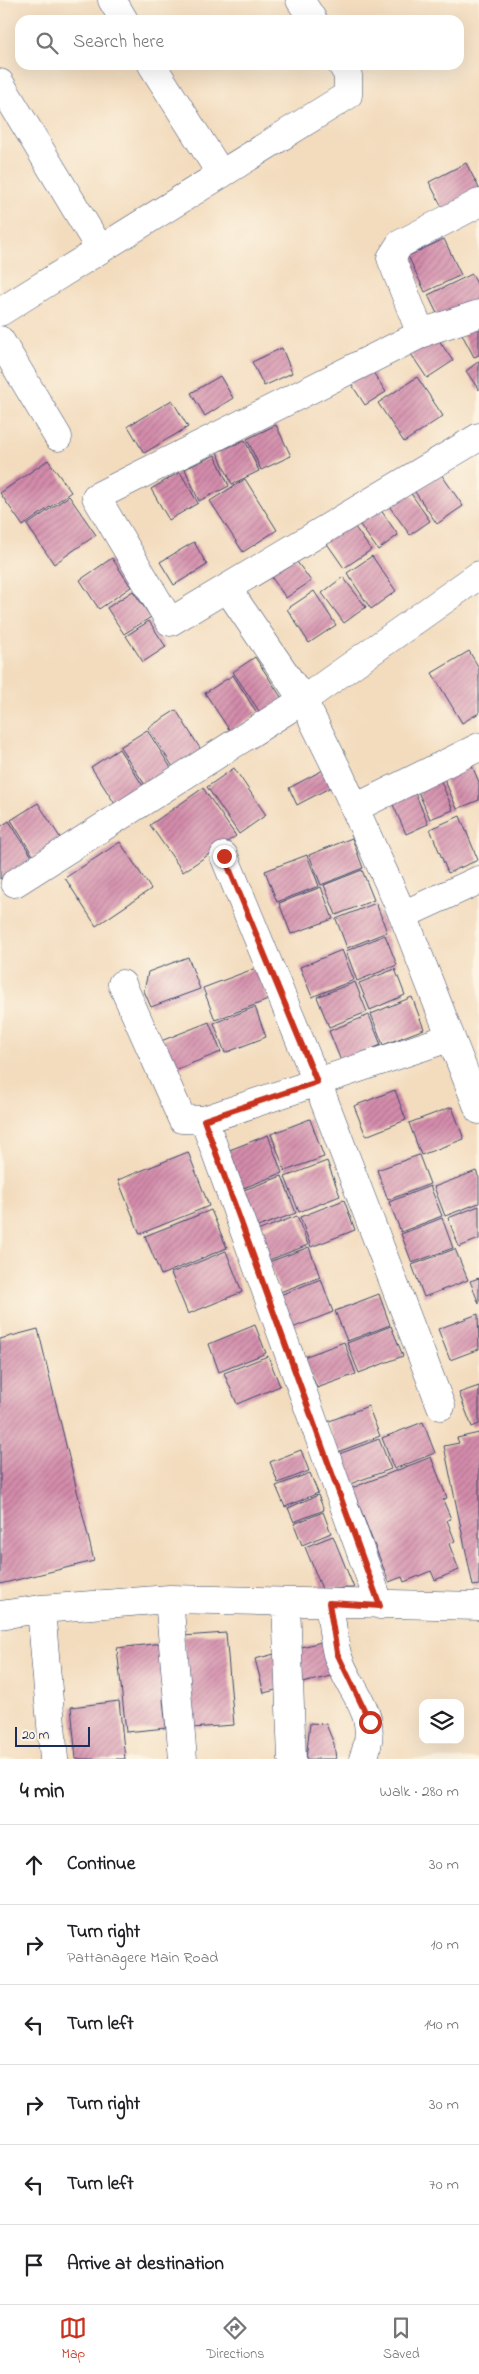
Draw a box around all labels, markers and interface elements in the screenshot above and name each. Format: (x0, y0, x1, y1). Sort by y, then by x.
search box (15, 15, 464, 70)
icon: search (33, 29, 61, 57)
text: Search here (73, 29, 164, 56)
route end (213, 845, 236, 868)
map controls (419, 1699, 464, 1744)
button: layers (419, 1699, 464, 1744)
route start (359, 1711, 382, 1734)
scale bar (15, 1724, 90, 1747)
text: 20 m (22, 1725, 49, 1746)
text: 4 min (20, 1777, 64, 1807)
text: Walk · 280 m (380, 1780, 459, 1804)
icon: ahead (20, 1851, 48, 1879)
text: Continue (67, 1851, 135, 1878)
text: 30 m (429, 1853, 459, 1877)
text: Turn right (67, 1919, 140, 1946)
icon: right (20, 1931, 48, 1959)
text: 10 m (431, 1933, 459, 1957)
text: Pattanagere Main Road (67, 1946, 218, 1970)
icon: left (20, 2011, 48, 2039)
text: Turn left (67, 2011, 134, 2038)
text: 140 m (424, 2013, 459, 2037)
icon: right (20, 2091, 48, 2119)
text: Turn right (67, 2091, 140, 2118)
text: 30 m (429, 2093, 459, 2117)
icon: left (20, 2171, 48, 2199)
text: Turn left (67, 2171, 134, 2198)
text: 70 m (429, 2173, 459, 2197)
icon: arrive (20, 2251, 48, 2279)
text: Arrive at destination (67, 2251, 224, 2278)
tab: Map (59, 2314, 87, 2365)
tab: Directions (206, 2314, 264, 2365)
tab: Saved (383, 2314, 420, 2365)

